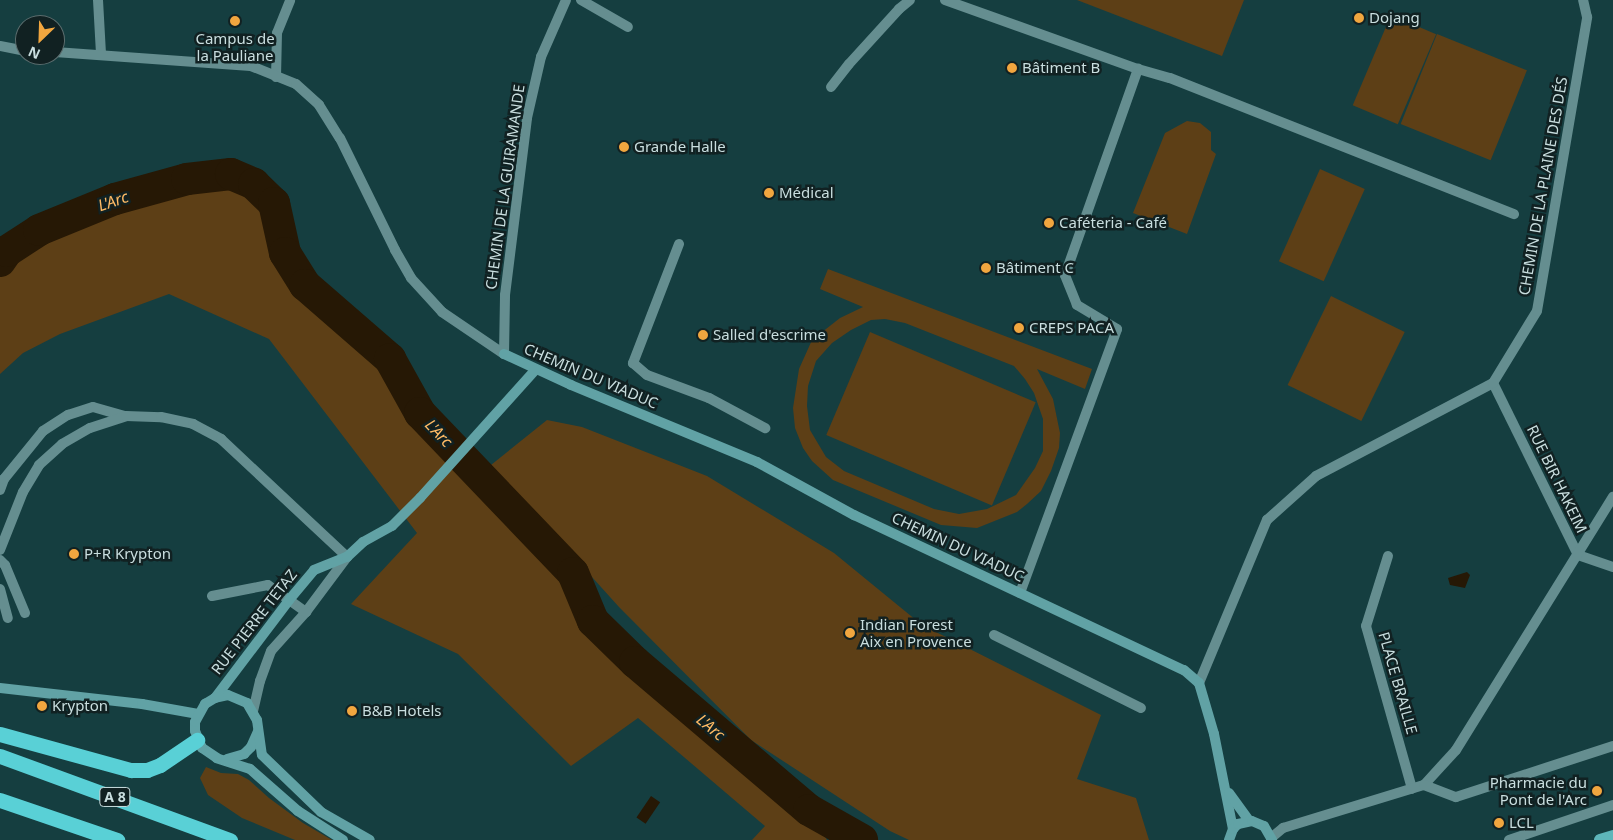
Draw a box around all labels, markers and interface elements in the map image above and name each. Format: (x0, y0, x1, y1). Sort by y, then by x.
place label: Dojang (1369, 9, 1420, 27)
marker: Dojang (1353, 12, 1365, 24)
north arrow (15, 15, 65, 65)
marker: Campus de la Pauliane (229, 15, 241, 27)
place label: Campus de la Pauliane (195, 29, 275, 64)
text: N (25, 42, 43, 64)
place label: Bâtiment B (1022, 59, 1100, 77)
marker: Bâtiment B (1006, 62, 1018, 74)
street label: CHEMIN DE LA PLAINE DES DÉS (1515, 75, 1571, 297)
street label: CHEMIN DE LA GUIRAMANDE (482, 83, 528, 291)
place label: Grande Halle (634, 138, 726, 156)
marker: Grande Halle (618, 141, 630, 153)
place label: Médical (779, 184, 834, 202)
water label: L'Arc (95, 187, 131, 215)
marker: Médical (763, 187, 775, 199)
place label: Caféteria - Café (1059, 214, 1167, 232)
marker: Caféteria - Café (1043, 217, 1055, 229)
place label: Bâtiment C (996, 259, 1074, 277)
marker: Bâtiment C (980, 262, 992, 274)
place label: CREPS PACA (1029, 319, 1114, 337)
marker: CREPS PACA (1013, 322, 1025, 334)
place label: Salled d'escrime (713, 326, 826, 344)
marker: Salled d'escrime (697, 329, 709, 341)
street label: CHEMIN DU VIADUC (521, 340, 661, 412)
water label: L'Arc (421, 415, 457, 451)
street label: RUE BIR HAKEIM (1523, 422, 1591, 536)
street label: CHEMIN DU VIADUC (889, 508, 1027, 586)
place label: P+R Krypton (84, 545, 171, 563)
marker: P+R Krypton (68, 548, 80, 560)
street label: RUE PIERRE TETAZ (207, 566, 301, 678)
place label: Indian Forest Aix en Provence (860, 615, 972, 650)
marker: Indian Forest Aix en Provence (844, 627, 856, 639)
street label: PLACE BRAILLE (1375, 630, 1421, 736)
place label: Krypton (52, 697, 108, 715)
marker: Krypton (36, 700, 48, 712)
place label: B&B Hotels (362, 702, 441, 720)
marker: B&B Hotels (346, 705, 358, 717)
water label: L'Arc (693, 710, 729, 744)
place label: Pharmacie du Pont de l'Arc (1490, 773, 1587, 808)
marker: Pharmacie du Pont de l'Arc (1591, 785, 1603, 797)
road number: A 8 (99, 786, 131, 809)
place label: LCL (1509, 814, 1534, 832)
marker: LCL (1493, 817, 1505, 829)

